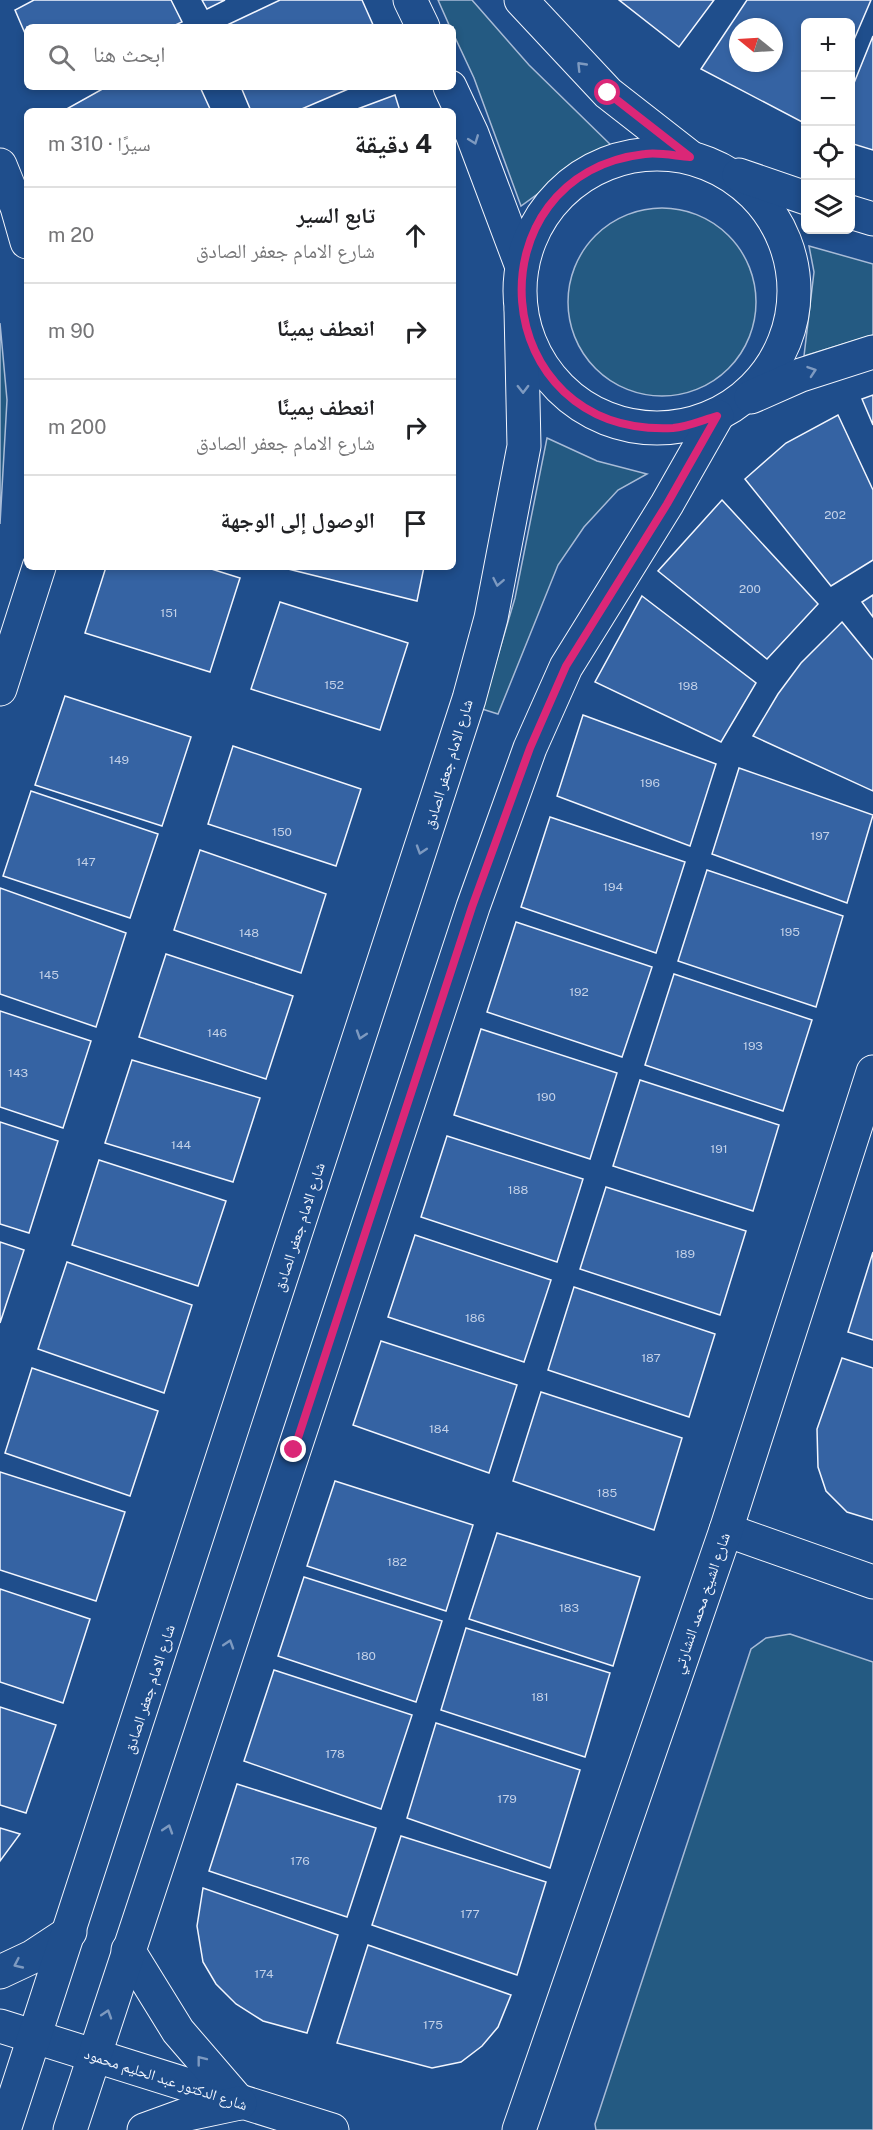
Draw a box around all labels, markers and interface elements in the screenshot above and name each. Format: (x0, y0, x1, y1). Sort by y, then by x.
north arrow (729, 18, 783, 72)
map controls (801, 18, 855, 234)
button: + (801, 18, 855, 72)
search box (24, 24, 456, 90)
icon: search (45, 41, 78, 74)
text: ابحث هنا (93, 41, 165, 67)
one-way arrow (578, 62, 589, 73)
button: − (801, 72, 855, 126)
route start (594, 79, 620, 105)
button: locate (801, 126, 855, 180)
text: 4 دقيقة (354, 128, 432, 159)
text: سيرًا · 310 m (48, 132, 151, 156)
one-way arrow (467, 135, 480, 145)
button: layers (801, 180, 855, 234)
text: تابع السير (297, 202, 375, 228)
icon: ahead (399, 219, 432, 252)
text: 20 m (48, 223, 94, 247)
text: شارع الامام جعفر الصادق (196, 239, 375, 263)
text: انعطف يمينًا (277, 315, 375, 341)
icon: right (399, 315, 432, 348)
text: 90 m (48, 319, 95, 343)
one-way arrow (806, 365, 817, 378)
one-way arrow (516, 385, 529, 394)
text: انعطف يمينًا (277, 394, 375, 420)
icon: right (399, 411, 432, 444)
text: 200 m (48, 415, 106, 439)
text: شارع الامام جعفر الصادق (196, 431, 375, 455)
text: الوصول إلى الوجهة (220, 507, 375, 533)
icon: arrive (399, 507, 432, 540)
house number: 202 (824, 508, 846, 522)
one-way arrow (492, 577, 505, 587)
house number: 200 (739, 582, 761, 596)
house number: 151 (160, 606, 178, 620)
house number: 152 (324, 678, 344, 692)
house number: 198 (678, 679, 698, 693)
street label: شارع الامام جعفر الصادق (420, 697, 478, 831)
house number: 149 (109, 753, 129, 767)
house number: 196 (640, 776, 660, 790)
house number: 150 (272, 825, 292, 839)
house number: 197 (810, 829, 830, 843)
one-way arrow (416, 844, 429, 855)
house number: 147 (76, 855, 96, 869)
house number: 194 (603, 880, 623, 894)
house number: 195 (780, 925, 800, 939)
house number: 148 (239, 926, 259, 940)
house number: 145 (39, 968, 59, 982)
house number: 192 (569, 985, 589, 999)
house number: 146 (207, 1026, 227, 1040)
one-way arrow (356, 1029, 368, 1040)
house number: 193 (743, 1039, 763, 1053)
house number: 143 (8, 1066, 28, 1080)
house number: 190 (536, 1090, 556, 1104)
house number: 144 (171, 1138, 191, 1152)
house number: 191 (710, 1142, 728, 1156)
street label: شارع الامام جعفر الصادق (270, 1160, 330, 1294)
house number: 188 (508, 1183, 528, 1197)
house number: 189 (675, 1247, 695, 1261)
house number: 186 (465, 1311, 485, 1325)
house number: 187 (641, 1351, 661, 1365)
house number: 184 (429, 1422, 450, 1436)
route end (280, 1436, 306, 1462)
house number: 185 (597, 1486, 617, 1500)
street label: شارع الشيخ محمد النشارتي (669, 1530, 737, 1677)
house number: 182 (387, 1555, 407, 1569)
house number: 183 (559, 1601, 579, 1615)
street label: شارع الامام جعفر الصادق (120, 1622, 180, 1756)
one-way arrow (222, 1639, 235, 1650)
house number: 180 (356, 1649, 376, 1663)
house number: 181 (531, 1690, 549, 1704)
house number: 178 (325, 1747, 345, 1761)
house number: 179 (497, 1792, 517, 1806)
one-way arrow (161, 1824, 173, 1835)
house number: 176 (290, 1854, 310, 1868)
house number: 177 (460, 1907, 480, 1921)
one-way arrow (13, 1956, 24, 1968)
house number: 174 (254, 1967, 274, 1981)
one-way arrow (100, 2009, 112, 2020)
house number: 175 (423, 2018, 443, 2032)
street label: شارع الدكتور عبد الحليم محمود (82, 2045, 250, 2115)
one-way arrow (197, 2055, 208, 2066)

